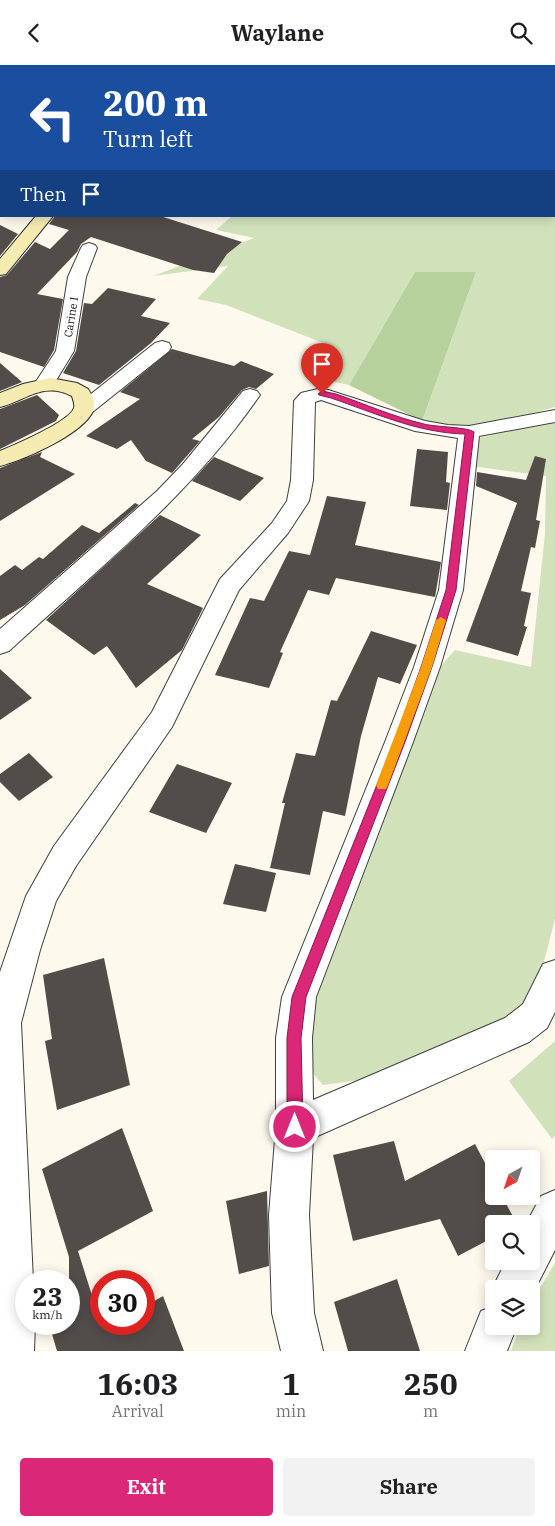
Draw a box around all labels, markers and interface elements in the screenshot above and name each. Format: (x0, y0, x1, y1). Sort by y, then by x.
text: Waylane (231, 18, 324, 47)
icon: back (20, 19, 48, 47)
icon: search (507, 19, 535, 47)
text: 200 m (103, 80, 208, 126)
icon: left (20, 85, 85, 150)
text: Turn left (103, 124, 193, 153)
icon: arrive (77, 180, 105, 208)
text: Then (20, 182, 67, 206)
street label: Carine I (61, 296, 81, 338)
pin (301, 343, 343, 394)
icon: arrive (308, 350, 336, 378)
position arrow (268, 1100, 320, 1152)
north arrow (485, 1150, 540, 1205)
map controls (485, 1150, 540, 1335)
button: search (485, 1215, 540, 1270)
speed limit sign: 30 (90, 1270, 155, 1335)
text: 23 (32, 1280, 63, 1313)
button: layers (485, 1280, 540, 1335)
text: km/h (32, 1307, 63, 1322)
text: 16:03 (97, 1364, 178, 1403)
text: 1 (282, 1364, 300, 1403)
text: 250 (404, 1364, 458, 1403)
text: Arrival (112, 1401, 164, 1421)
text: min (276, 1401, 306, 1421)
text: m (423, 1401, 438, 1421)
button: Exit (20, 1458, 273, 1516)
button: Share (283, 1458, 535, 1516)

